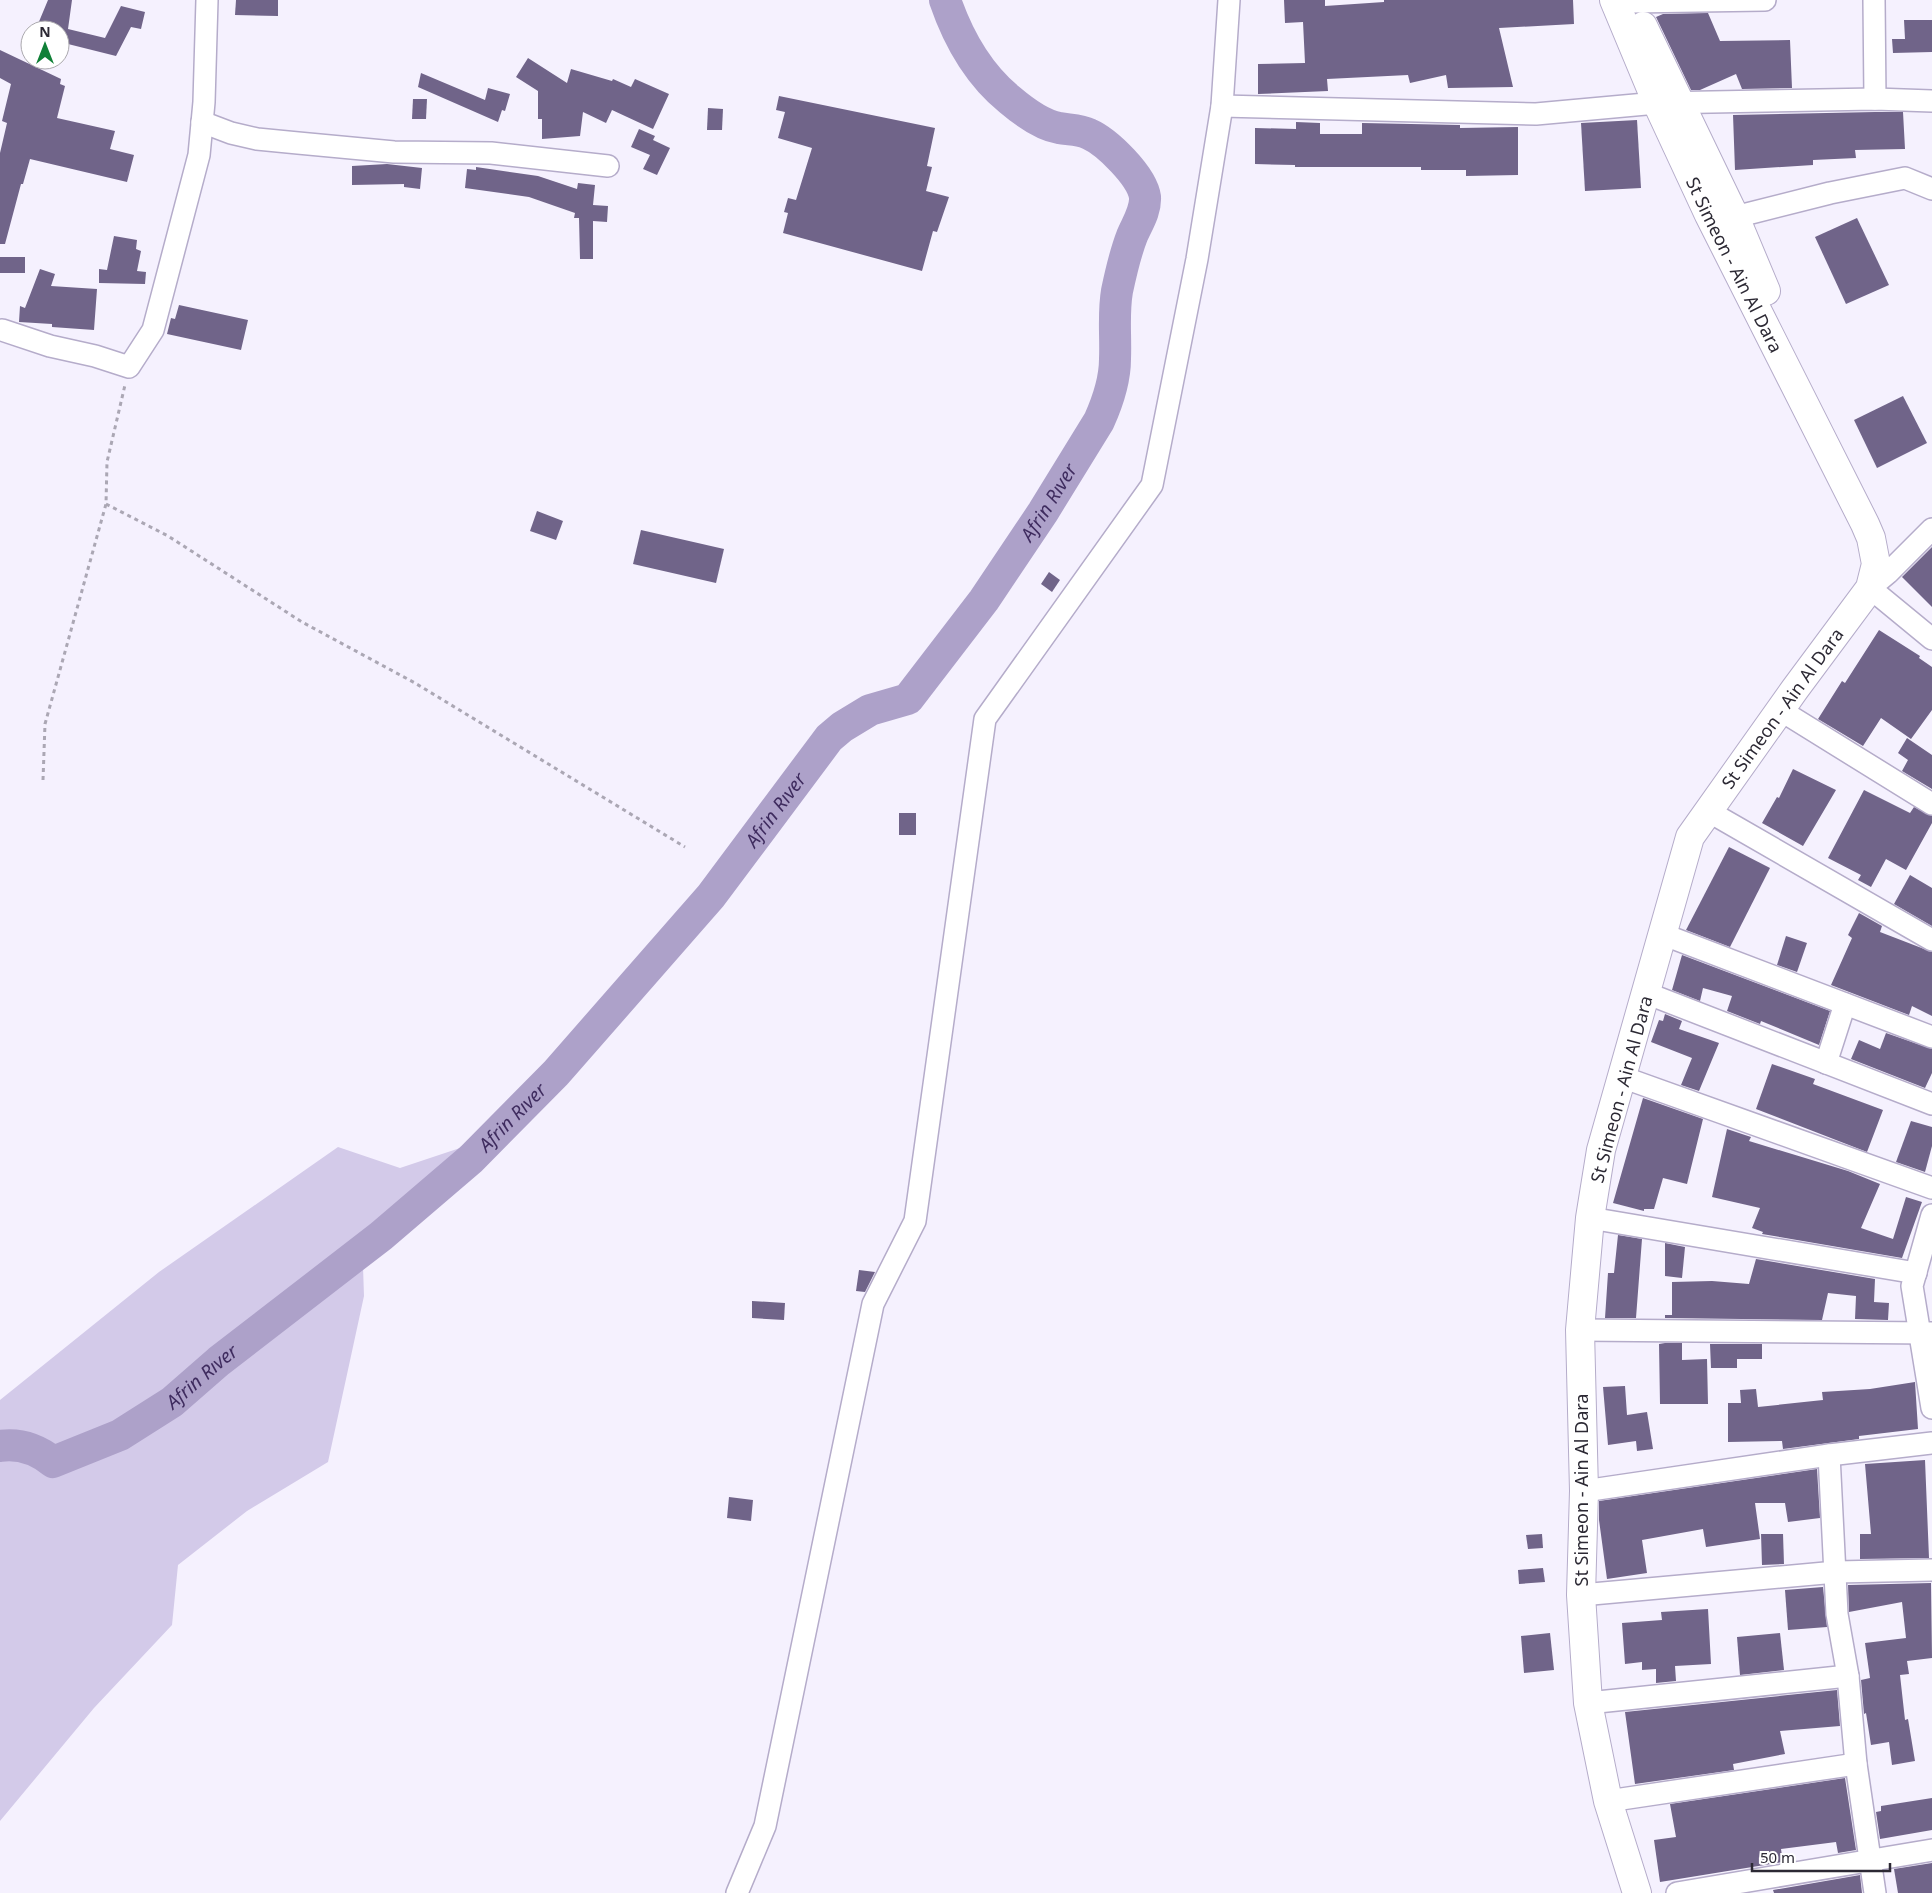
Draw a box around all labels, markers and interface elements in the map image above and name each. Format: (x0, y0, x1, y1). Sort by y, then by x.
north arrow (20, 20, 70, 70)
text: N (39, 22, 51, 41)
street label: St Simeon - Ain Al Dara (1681, 173, 1788, 356)
water label: Afrin Rıver (1013, 457, 1083, 548)
street label: St Simeon - Ain Al Dara (1716, 623, 1848, 793)
water label: Afrin Rıver (738, 766, 813, 854)
street label: St Simeon - Ain Al Dara (1584, 993, 1658, 1185)
water label: Afrin Rıver (471, 1076, 553, 1159)
water label: Afrin Rıver (159, 1337, 244, 1416)
street label: St Simeon - Ain Al Dara (1569, 1394, 1593, 1586)
scale bar (1752, 1840, 1890, 1872)
text: 50 m (1760, 1847, 1795, 1867)

